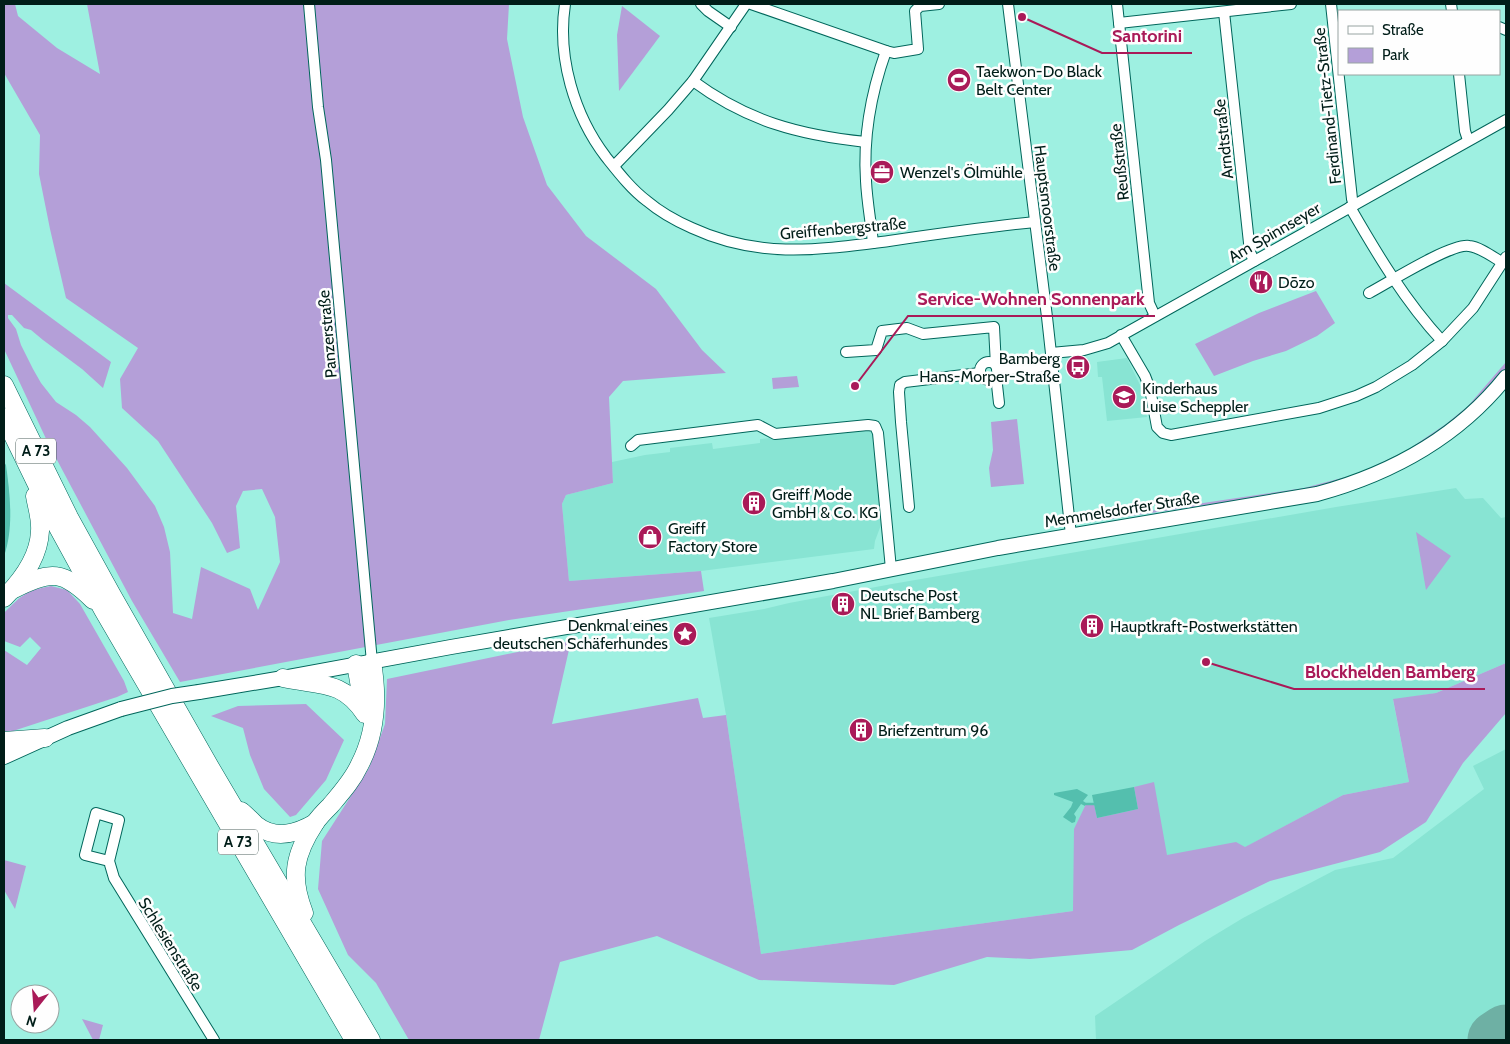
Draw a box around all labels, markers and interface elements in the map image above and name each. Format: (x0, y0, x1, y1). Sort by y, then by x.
legend (1338, 10, 1500, 75)
callout: Santorini (1102, 20, 1192, 53)
text: Straße (1382, 21, 1424, 39)
text: Santorini (1112, 25, 1182, 47)
street label: Ferdinand-Tietz-Straße (1310, 27, 1345, 185)
text: Park (1382, 46, 1409, 64)
place label: Taekwon-Do Black Belt Center (976, 62, 1103, 99)
sports icon: Taekwon-Do Black Belt Center (946, 67, 972, 93)
street label: Arndtstraße (1210, 98, 1237, 180)
street label: Reußstraße (1106, 123, 1133, 201)
street label: Hauptsmoorstraße (1030, 144, 1065, 272)
office icon: Wenzel's Ölmühle (869, 159, 895, 185)
place label: Wenzel's Ölmühle (900, 163, 1023, 182)
street label: Am Spinnseyer (1225, 198, 1324, 266)
street label: Greiffenbergstraße (779, 214, 907, 243)
restaurant icon: Dōzo (1248, 269, 1274, 295)
place label: Dōzo (1278, 273, 1315, 292)
callout: Service-Wohnen Sonnenpark (908, 283, 1155, 316)
text: Service-Wohnen Sonnenpark (917, 288, 1145, 310)
street label: Panzerstraße (314, 289, 341, 379)
place label: Bamberg Hans-Morper-Straße (919, 349, 1061, 386)
bus stop icon: Bamberg Hans-Morper-Straße (1065, 354, 1091, 380)
place label: Kinderhaus Luise Scheppler (1142, 379, 1249, 416)
school or university icon: Kinderhaus Luise Scheppler (1111, 384, 1137, 410)
road number: A 73 (16, 438, 56, 464)
place label: Greiff Mode GmbH & Co. KG (772, 485, 878, 522)
street label: Memmelsdorfer Straße (1043, 488, 1201, 531)
building icon: Greiff Mode GmbH & Co. KG (741, 490, 767, 516)
place label: Greiff Factory Store (668, 519, 758, 556)
shop icon: Greiff Factory Store (637, 524, 663, 550)
place label: Deutsche Post NL Brief Bamberg (860, 586, 980, 623)
building icon: Deutsche Post NL Brief Bamberg (830, 591, 856, 617)
building icon: Hauptkraft-Postwerkstätten (1079, 613, 1105, 639)
place label: Denkmal eines deutschen Schäferhundes (493, 616, 668, 653)
place label: Hauptkraft-Postwerkstätten (1110, 617, 1298, 636)
place icon: Denkmal eines deutschen Schäferhundes (672, 621, 698, 647)
callout: Blockhelden Bamberg (1294, 656, 1485, 689)
text: Blockhelden Bamberg (1305, 661, 1475, 683)
building icon: Briefzentrum 96 (848, 717, 874, 743)
place label: Briefzentrum 96 (878, 721, 988, 740)
road number: A 73 (218, 830, 258, 854)
street label: Schlesienstraße (134, 894, 207, 994)
north arrow (10, 984, 60, 1034)
text: N (24, 1011, 39, 1031)

